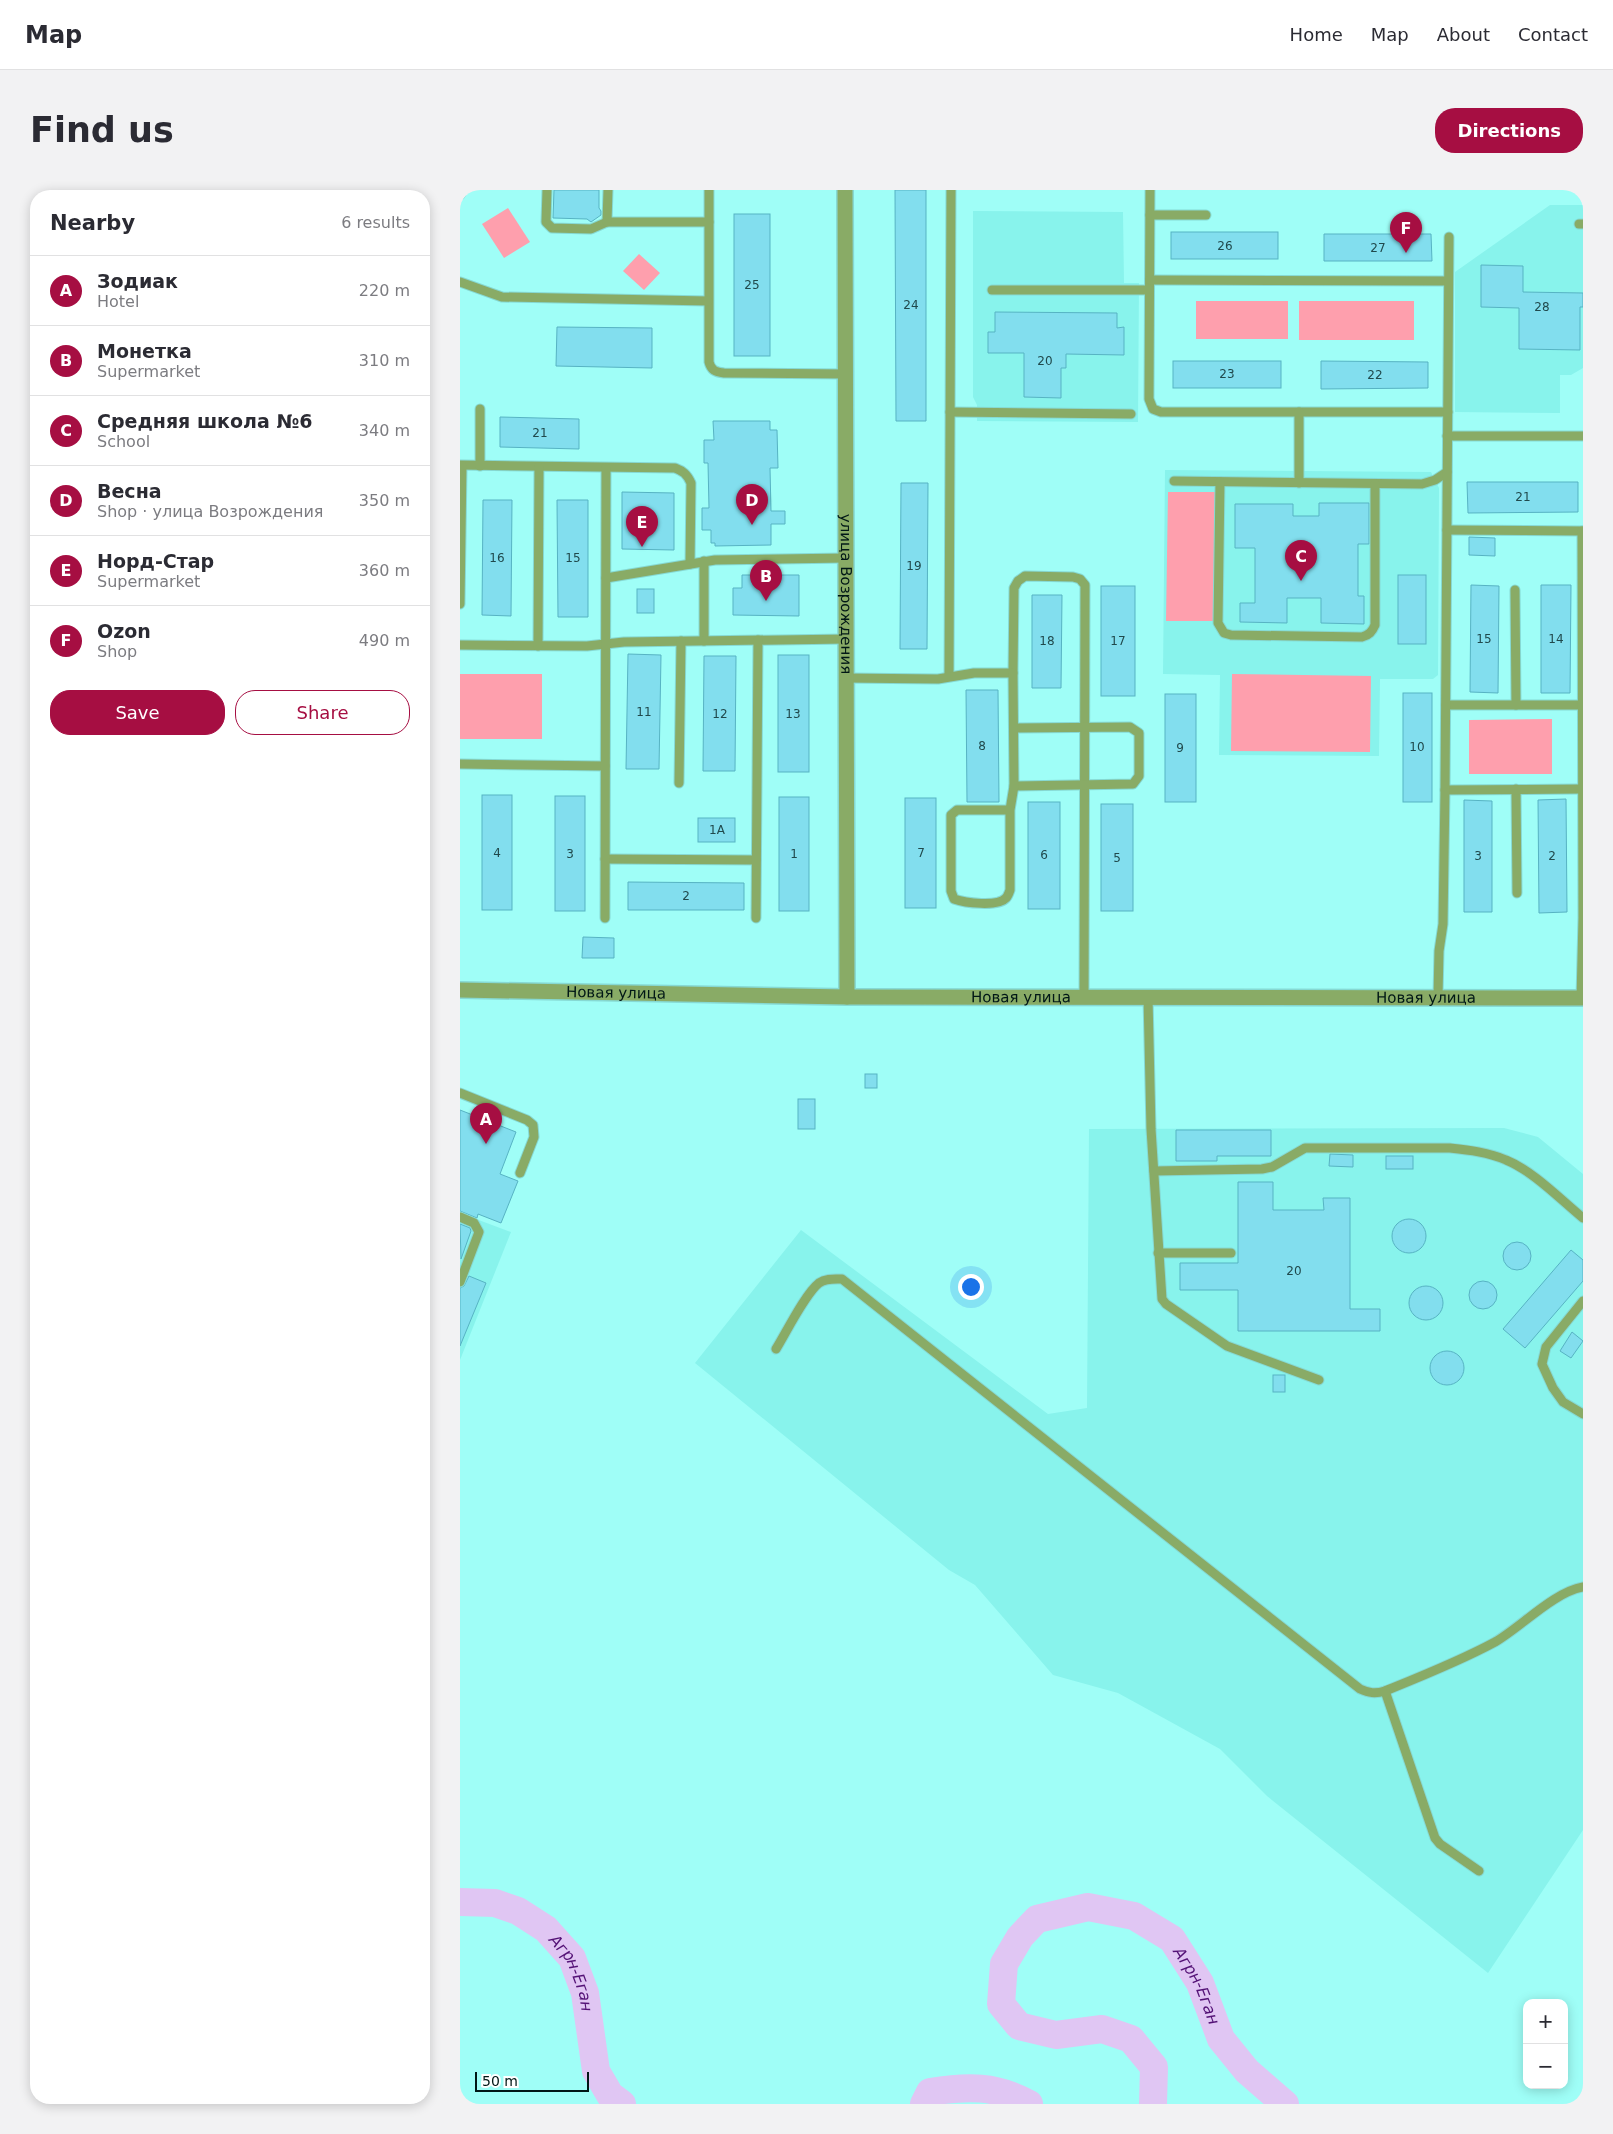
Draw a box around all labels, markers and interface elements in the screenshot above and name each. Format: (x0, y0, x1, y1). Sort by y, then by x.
text: Map (25, 21, 82, 49)
text: Home (1290, 24, 1343, 45)
text: Map (1371, 24, 1409, 45)
text: About (1437, 24, 1490, 45)
text: Contact (1518, 24, 1588, 45)
button: Directions (1435, 108, 1583, 153)
text: Find us (30, 110, 174, 150)
text: Nearby (50, 211, 135, 235)
pin: F (1390, 212, 1422, 253)
text: 6 results (341, 213, 410, 232)
house number: 26 (1217, 239, 1233, 253)
house number: 27 (1370, 241, 1386, 255)
text: Зодиак (97, 270, 178, 292)
house number: 25 (744, 278, 760, 292)
text: A (60, 281, 72, 300)
text: 220 m (359, 281, 410, 300)
text: Hotel (97, 292, 139, 311)
house number: 24 (903, 298, 919, 312)
house number: 28 (1534, 300, 1550, 314)
text: Монетка (97, 340, 192, 362)
text: B (60, 351, 72, 370)
text: 310 m (359, 351, 410, 370)
house number: 20 (1037, 354, 1053, 368)
text: Supermarket (97, 362, 200, 381)
house number: 23 (1219, 367, 1235, 381)
house number: 22 (1367, 368, 1383, 382)
text: Средняя школа №6 (97, 410, 312, 432)
text: C (60, 421, 72, 440)
text: 340 m (359, 421, 410, 440)
house number: 21 (532, 426, 548, 440)
text: School (97, 432, 150, 451)
text: Весна (97, 480, 162, 502)
pin: D (736, 484, 768, 525)
house number: 21 (1515, 490, 1531, 504)
text: D (59, 491, 73, 510)
text: 350 m (359, 491, 410, 510)
text: Shop · улица Возрождения (97, 502, 323, 521)
pin: E (626, 506, 658, 547)
street label: улица Возрождения (837, 514, 855, 674)
pin: C (1285, 540, 1317, 581)
text: Норд-Стар (97, 550, 214, 572)
house number: 16 (489, 551, 505, 565)
house number: 15 (565, 551, 581, 565)
house number: 19 (906, 559, 922, 573)
pin: B (750, 560, 782, 601)
text: E (61, 561, 71, 580)
text: 360 m (359, 561, 410, 580)
text: Supermarket (97, 572, 200, 591)
text: Ozon (97, 620, 151, 642)
text: F (61, 631, 71, 650)
text: 490 m (359, 631, 410, 650)
house number: 15 (1476, 632, 1492, 646)
house number: 14 (1548, 632, 1564, 646)
house number: 18 (1039, 634, 1055, 648)
house number: 17 (1110, 634, 1126, 648)
text: Shop (97, 642, 137, 661)
button: Save (50, 690, 225, 735)
button: Share (235, 690, 410, 735)
house number: 11 (636, 705, 652, 719)
house number: 12 (712, 707, 728, 721)
house number: 13 (785, 707, 801, 721)
house number: 8 (978, 739, 986, 753)
house number: 10 (1409, 740, 1425, 754)
house number: 9 (1176, 741, 1184, 755)
house number: 1А (709, 823, 726, 837)
house number: 4 (493, 846, 501, 860)
house number: 7 (917, 846, 925, 860)
house number: 3 (566, 847, 574, 861)
house number: 1 (790, 847, 798, 861)
house number: 6 (1040, 848, 1048, 862)
house number: 3 (1474, 849, 1482, 863)
house number: 2 (1548, 849, 1556, 863)
house number: 5 (1113, 851, 1121, 865)
house number: 2 (682, 889, 690, 903)
street label: Новая улица (566, 983, 666, 1003)
street label: Новая улица (971, 988, 1071, 1006)
street label: Новая улица (1376, 989, 1476, 1007)
pin: A (470, 1103, 502, 1144)
house number: 20 (1286, 1264, 1302, 1278)
your location (958, 1274, 984, 1300)
water label: Агрн-Еган (545, 1929, 597, 2012)
water label: Агрн-Еган (1169, 1942, 1224, 2027)
map controls (1523, 1999, 1568, 2089)
button: + (1523, 1999, 1568, 2044)
button: − (1523, 2044, 1568, 2089)
scale bar (475, 2069, 589, 2092)
text: 50 m (482, 2073, 518, 2089)

